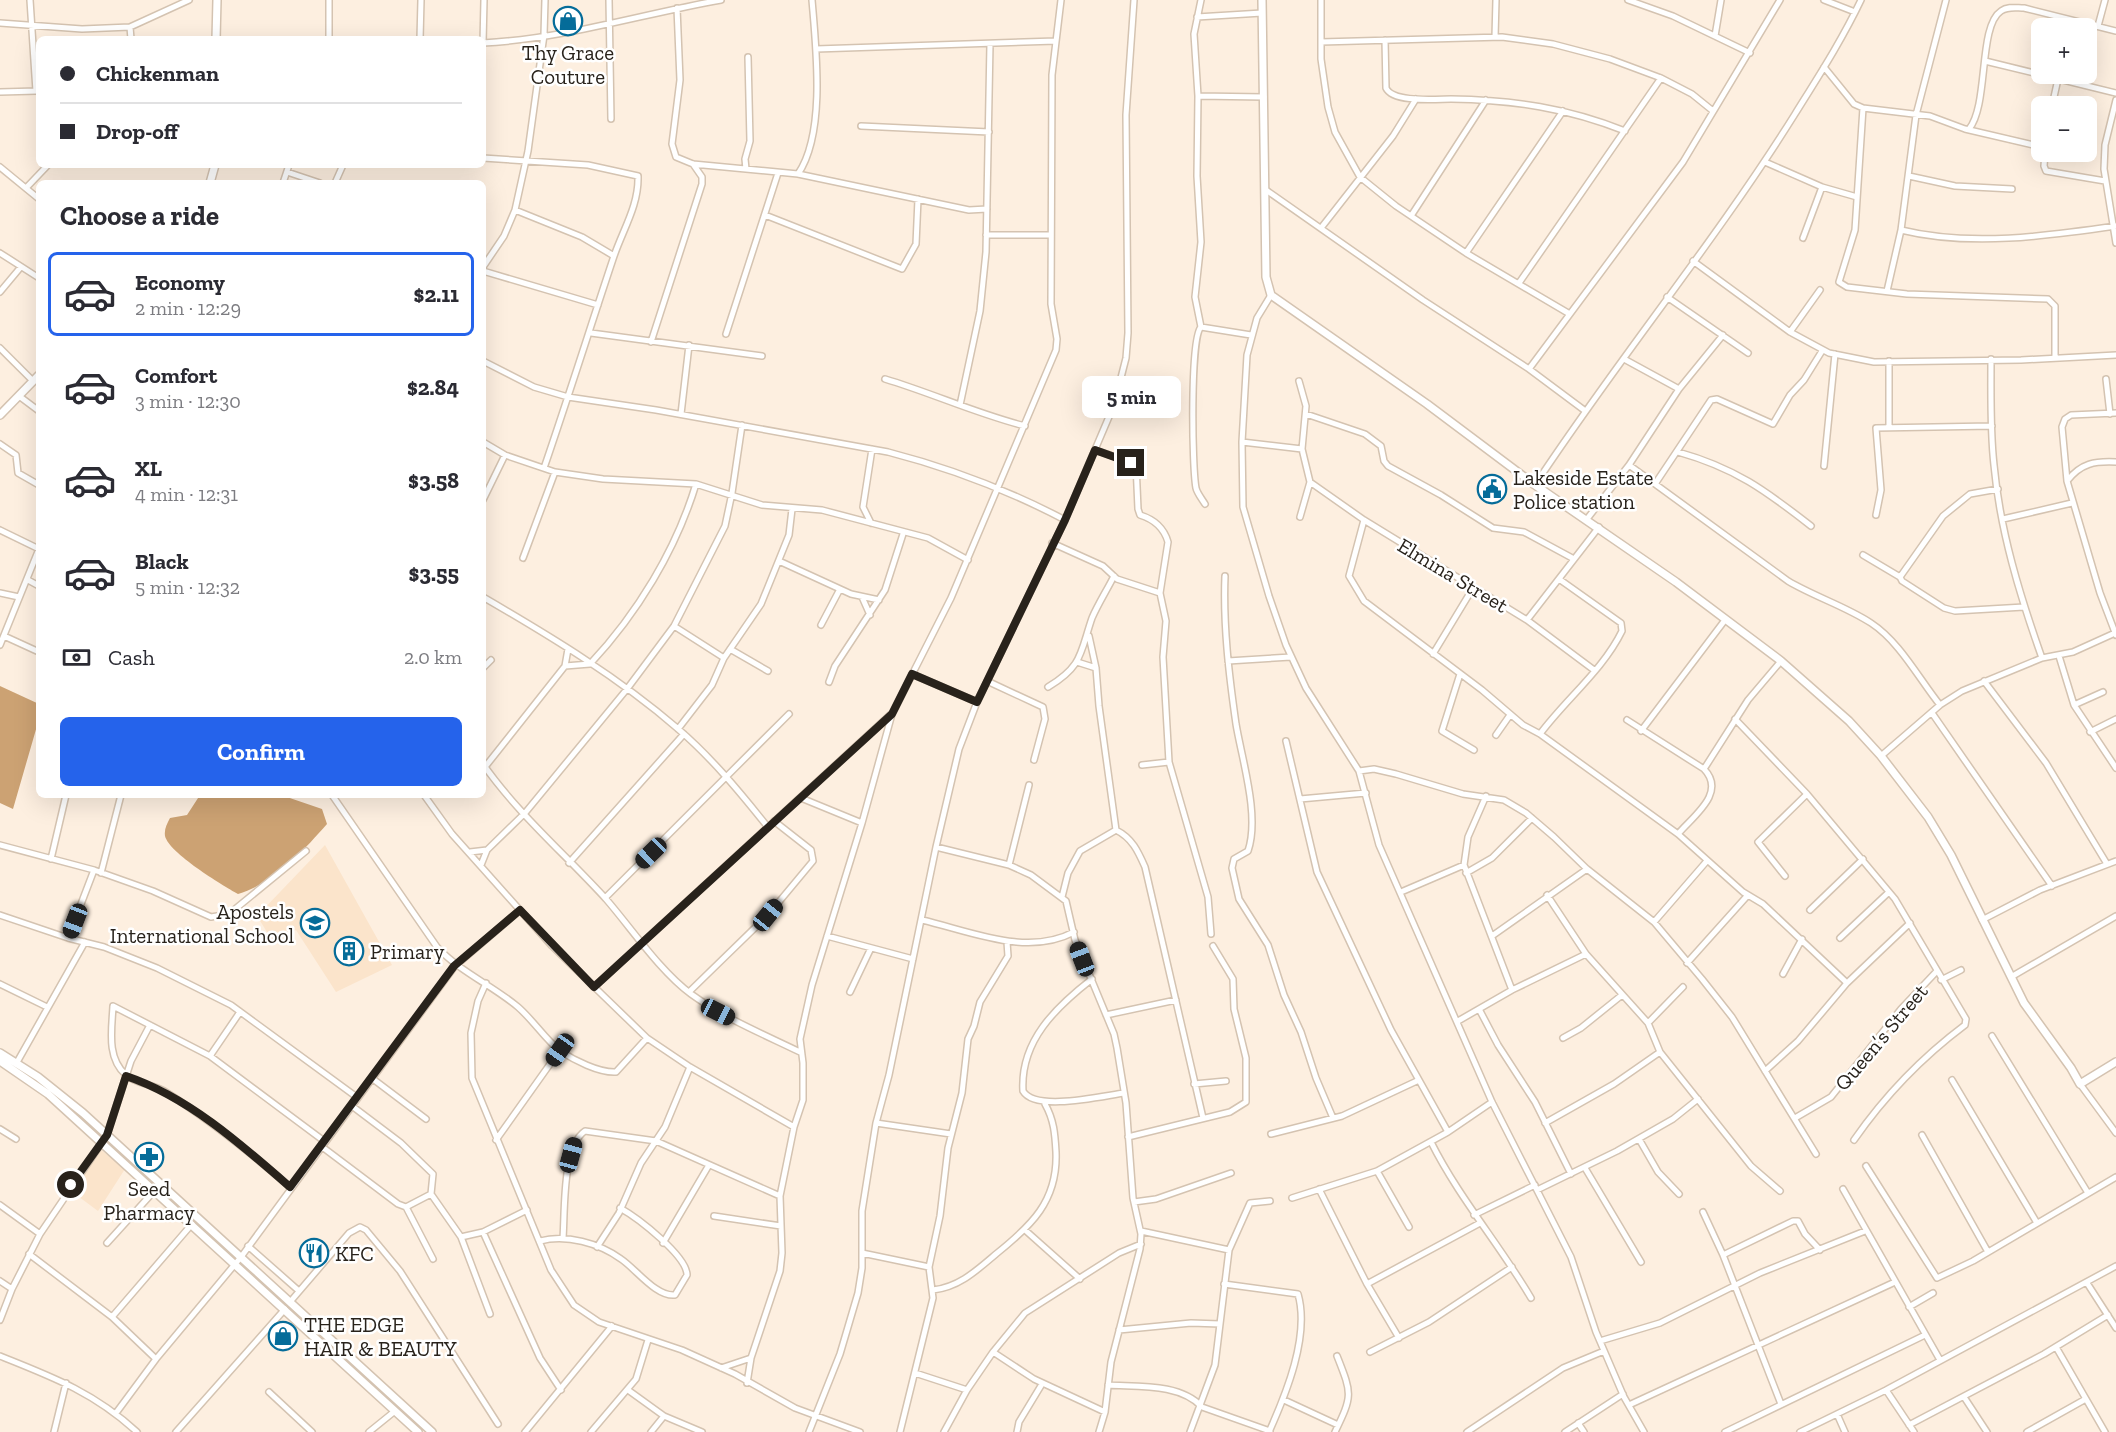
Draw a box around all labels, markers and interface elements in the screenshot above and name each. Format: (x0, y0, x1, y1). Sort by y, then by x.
shop icon: Thy Grace Couture (552, 5, 584, 37)
map controls (2031, 18, 2097, 162)
button: + (2031, 18, 2097, 84)
place label: Thy Grace Couture (522, 40, 614, 89)
text: Chickenman (96, 60, 219, 87)
button: − (2031, 96, 2097, 162)
text: Drop-off (96, 118, 178, 145)
text: Choose a ride (60, 200, 219, 232)
icon: car (63, 267, 117, 321)
text: Economy (135, 269, 225, 296)
text: $2.11 (414, 281, 459, 308)
text: 2 min · 12:29 (135, 296, 241, 320)
icon: car (63, 360, 117, 414)
text: Comfort (135, 362, 217, 389)
text: $2.84 (407, 374, 459, 401)
callout: 5 min (1082, 376, 1180, 418)
text: 5 min (1107, 385, 1156, 409)
text: 3 min · 12:30 (135, 389, 241, 413)
route end (1117, 449, 1144, 476)
icon: car (63, 453, 117, 507)
text: XL (135, 455, 162, 482)
place label: Lakeside Estate Police station (1513, 465, 1654, 514)
text: $3.58 (408, 467, 459, 494)
public building icon: Lakeside Estate Police station (1476, 473, 1508, 505)
text: 4 min · 12:31 (135, 482, 238, 506)
street label: Elmina Street (1393, 532, 1513, 618)
icon: car (63, 546, 117, 600)
text: Black (135, 548, 189, 575)
text: $3.55 (408, 560, 459, 587)
text: 5 min · 12:32 (135, 575, 240, 599)
icon: cash (60, 641, 93, 674)
text: Cash (108, 644, 155, 671)
text: 2.0 km (404, 645, 462, 669)
button: Confirm (60, 717, 462, 786)
car (632, 834, 670, 872)
car (750, 895, 786, 935)
place label: Apostels International School (110, 899, 294, 948)
car (60, 901, 90, 941)
school or university icon: Apostels International School (299, 907, 331, 939)
building icon: Primary (333, 935, 365, 967)
place label: Primary (370, 939, 445, 964)
car (1067, 939, 1097, 979)
street label: Queen’s Street (1829, 978, 1933, 1095)
car (698, 996, 738, 1028)
car (542, 1030, 578, 1070)
car (558, 1135, 584, 1175)
pharmacy icon: Seed Pharmacy (133, 1141, 165, 1173)
route start (57, 1171, 84, 1198)
place label: Seed Pharmacy (103, 1176, 195, 1225)
restaurant icon: KFC (298, 1237, 330, 1269)
place label: KFC (335, 1241, 374, 1266)
place label: THE EDGE HAIR & BEAUTY (304, 1312, 457, 1361)
shop icon: THE EDGE HAIR & BEAUTY (267, 1320, 299, 1352)

